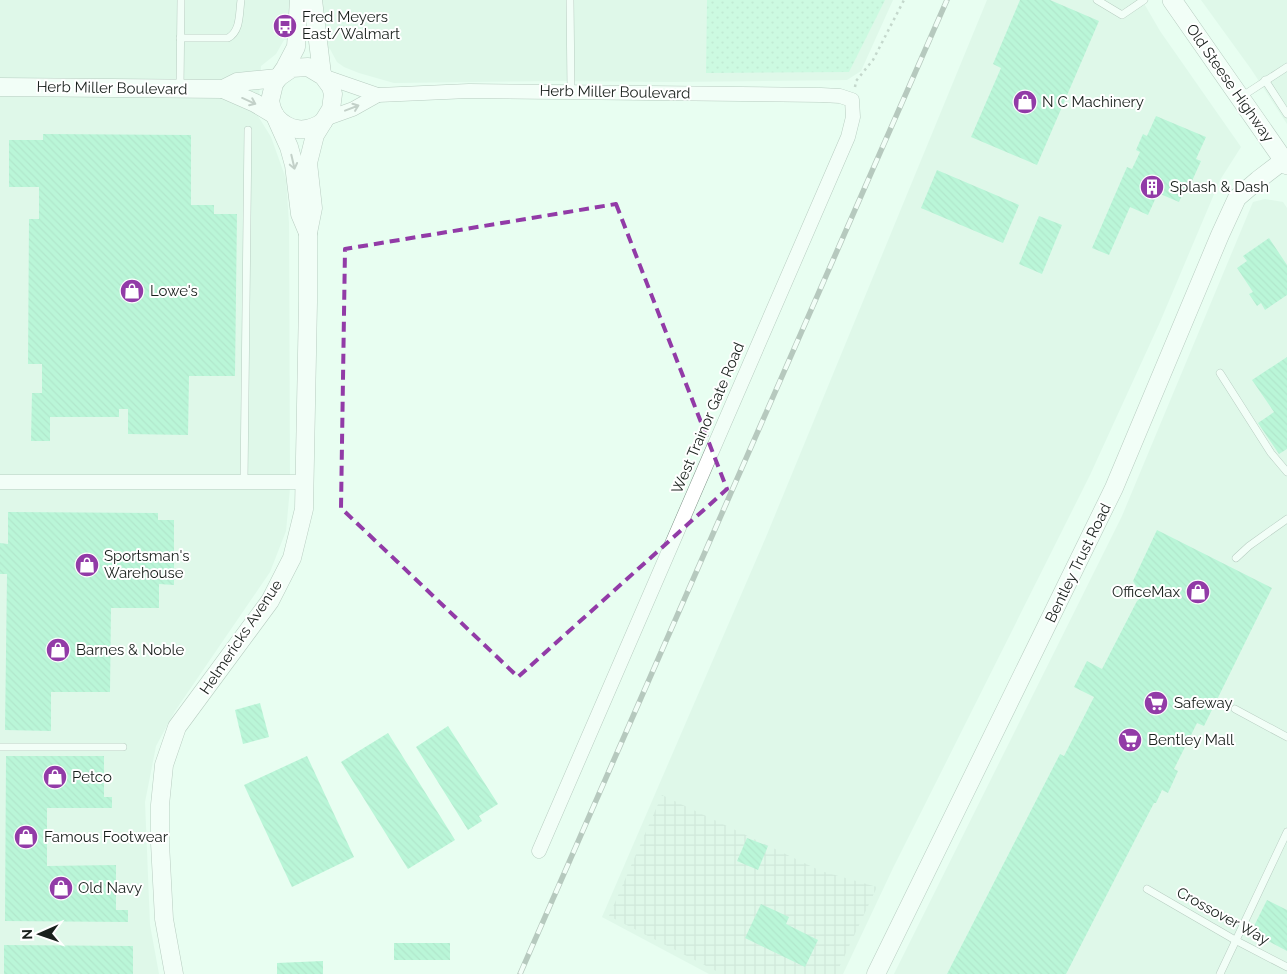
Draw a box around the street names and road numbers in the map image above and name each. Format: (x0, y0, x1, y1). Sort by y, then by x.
street label: Old Steese Highway (1182, 20, 1278, 146)
street label: Herb Miller Boulevard (36, 78, 188, 98)
street label: Herb Miller Boulevard (539, 82, 691, 102)
street label: West Trainor Gate Road (668, 340, 748, 496)
street label: Bentley Trust Road (1041, 500, 1115, 626)
street label: Helmericks Avenue (196, 576, 286, 698)
street label: Crossover Way (1174, 883, 1272, 949)

